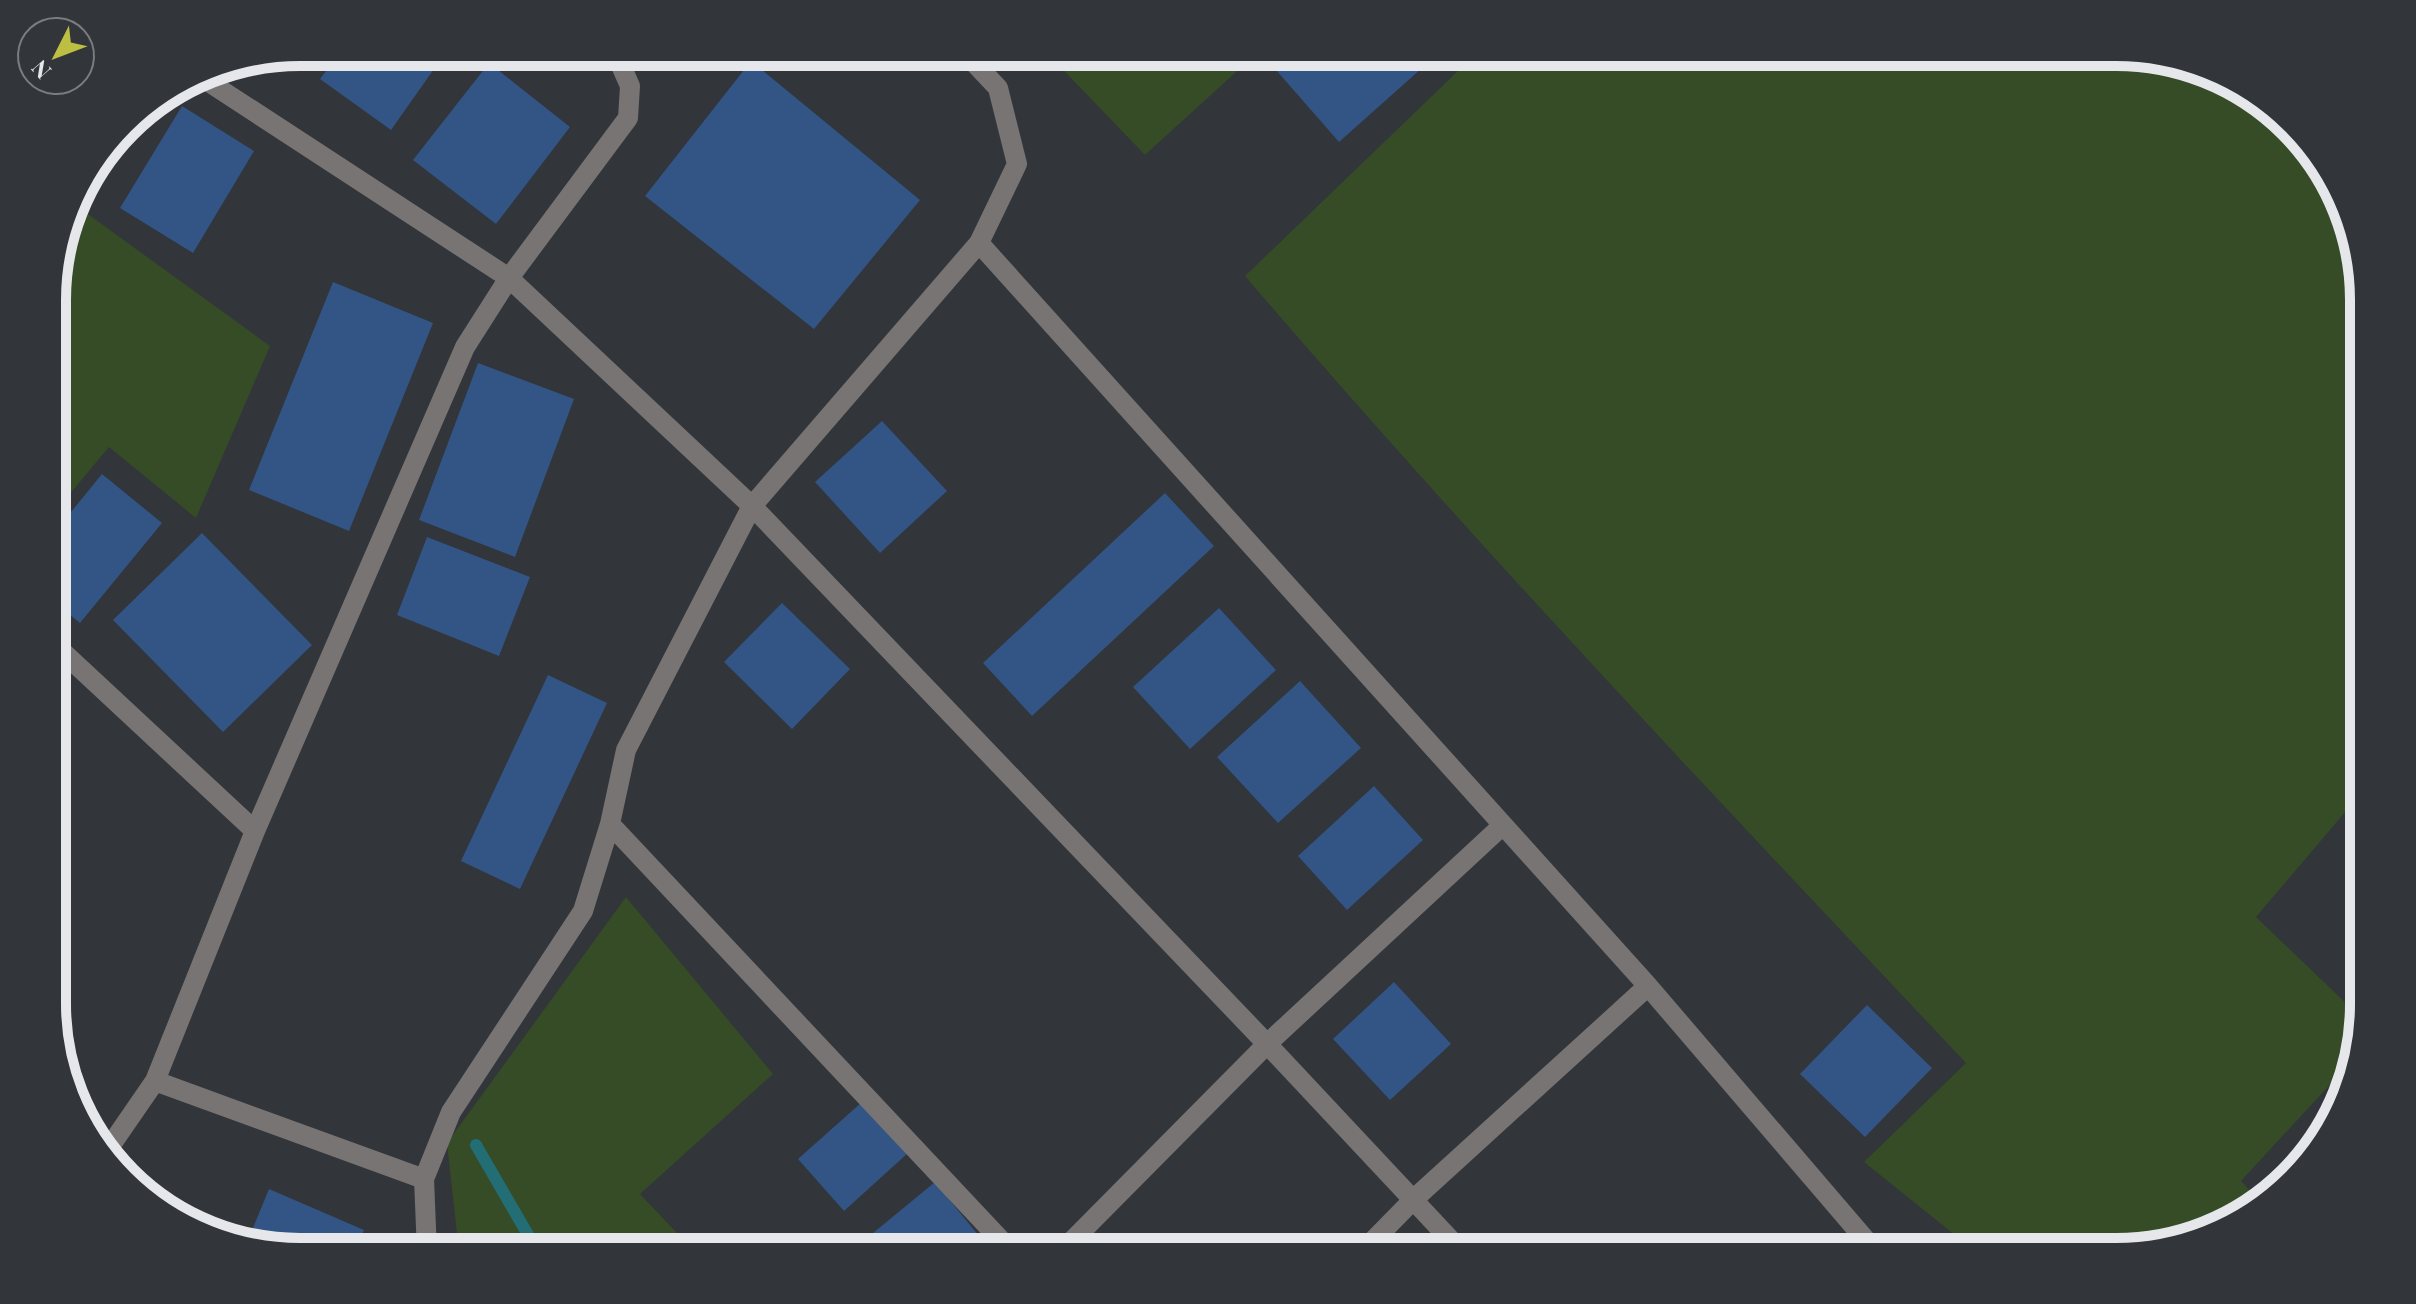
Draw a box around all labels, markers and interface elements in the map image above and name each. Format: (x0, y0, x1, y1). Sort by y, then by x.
north arrow (16, 16, 96, 96)
text: N (24, 54, 57, 86)

